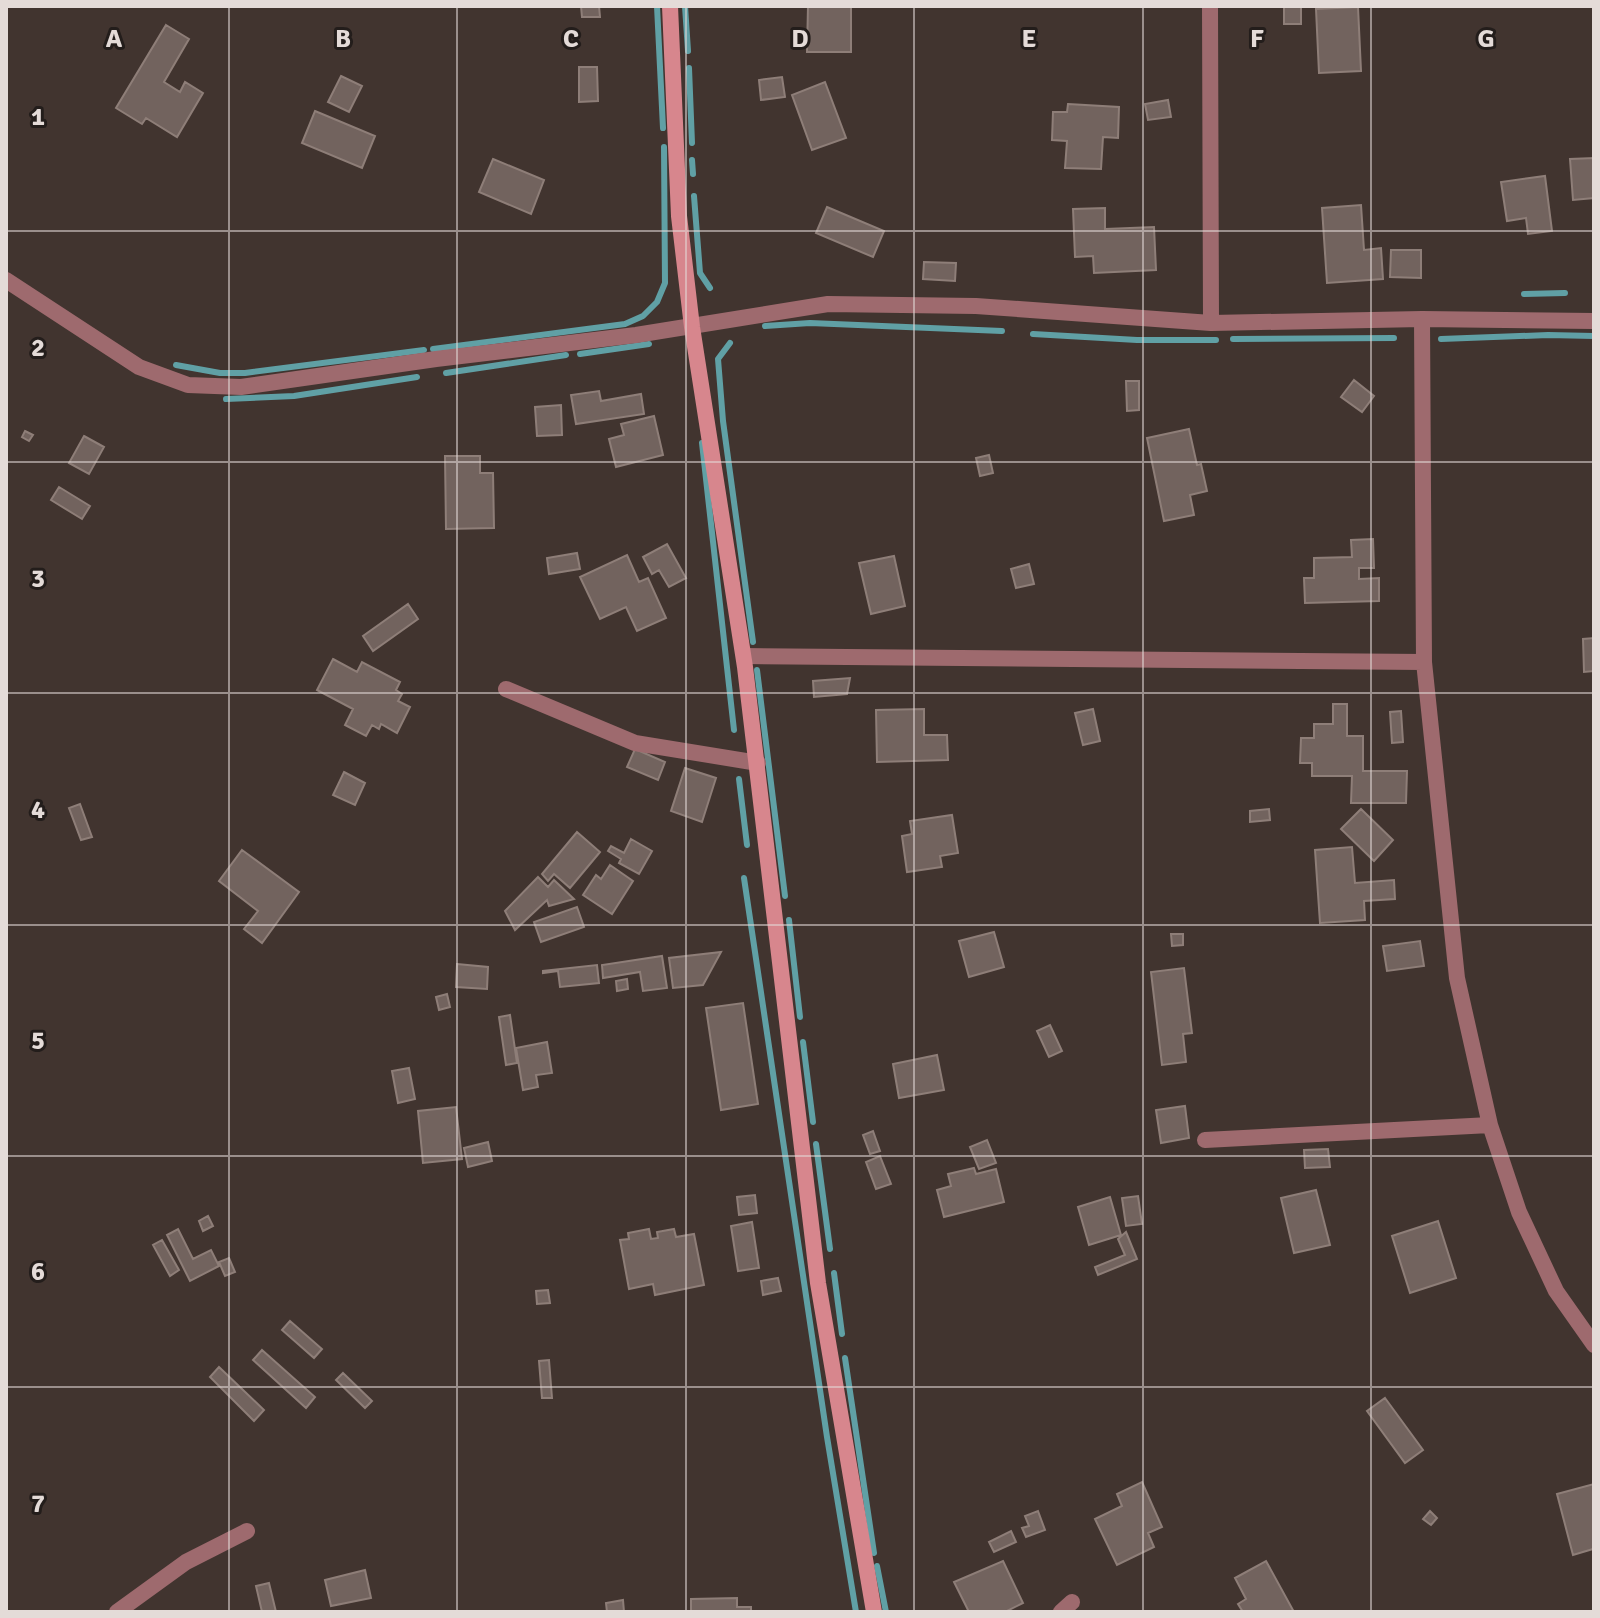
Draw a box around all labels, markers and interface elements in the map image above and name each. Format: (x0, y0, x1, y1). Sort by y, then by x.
text: A (106, 23, 123, 55)
text: B (335, 23, 351, 55)
text: C (563, 23, 579, 55)
text: D (791, 23, 809, 55)
text: E (1022, 23, 1036, 55)
text: F (1250, 23, 1264, 55)
text: G (1477, 23, 1495, 55)
text: 1 (31, 101, 45, 133)
text: 2 (31, 332, 45, 364)
text: 3 (31, 563, 45, 595)
text: 4 (31, 794, 45, 826)
text: 5 (31, 1025, 45, 1057)
text: 6 (31, 1256, 45, 1288)
text: 7 (31, 1488, 45, 1520)

